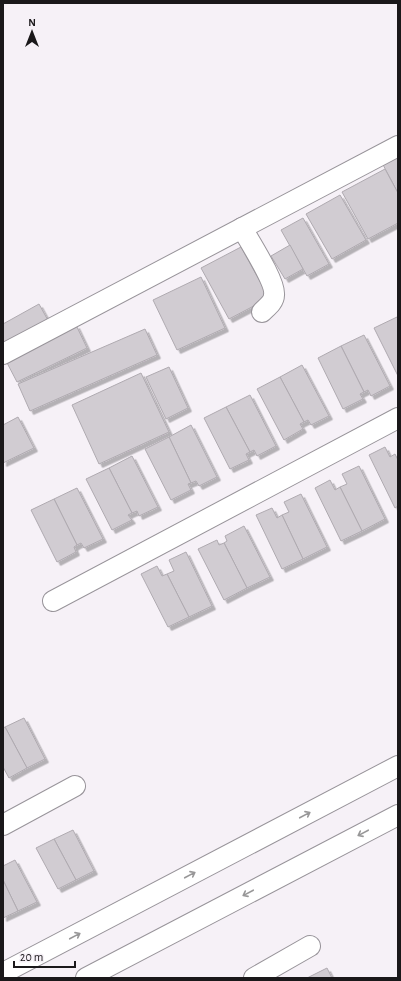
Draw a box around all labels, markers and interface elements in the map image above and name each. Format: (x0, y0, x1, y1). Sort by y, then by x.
north arrow (12, 12, 52, 52)
text: N (28, 17, 36, 28)
one-way arrow (299, 811, 311, 818)
one-way arrow (358, 830, 370, 837)
one-way arrow (184, 871, 196, 878)
one-way arrow (242, 890, 254, 898)
one-way arrow (69, 931, 81, 939)
scale bar (14, 943, 75, 969)
text: 20 m (20, 951, 43, 963)

